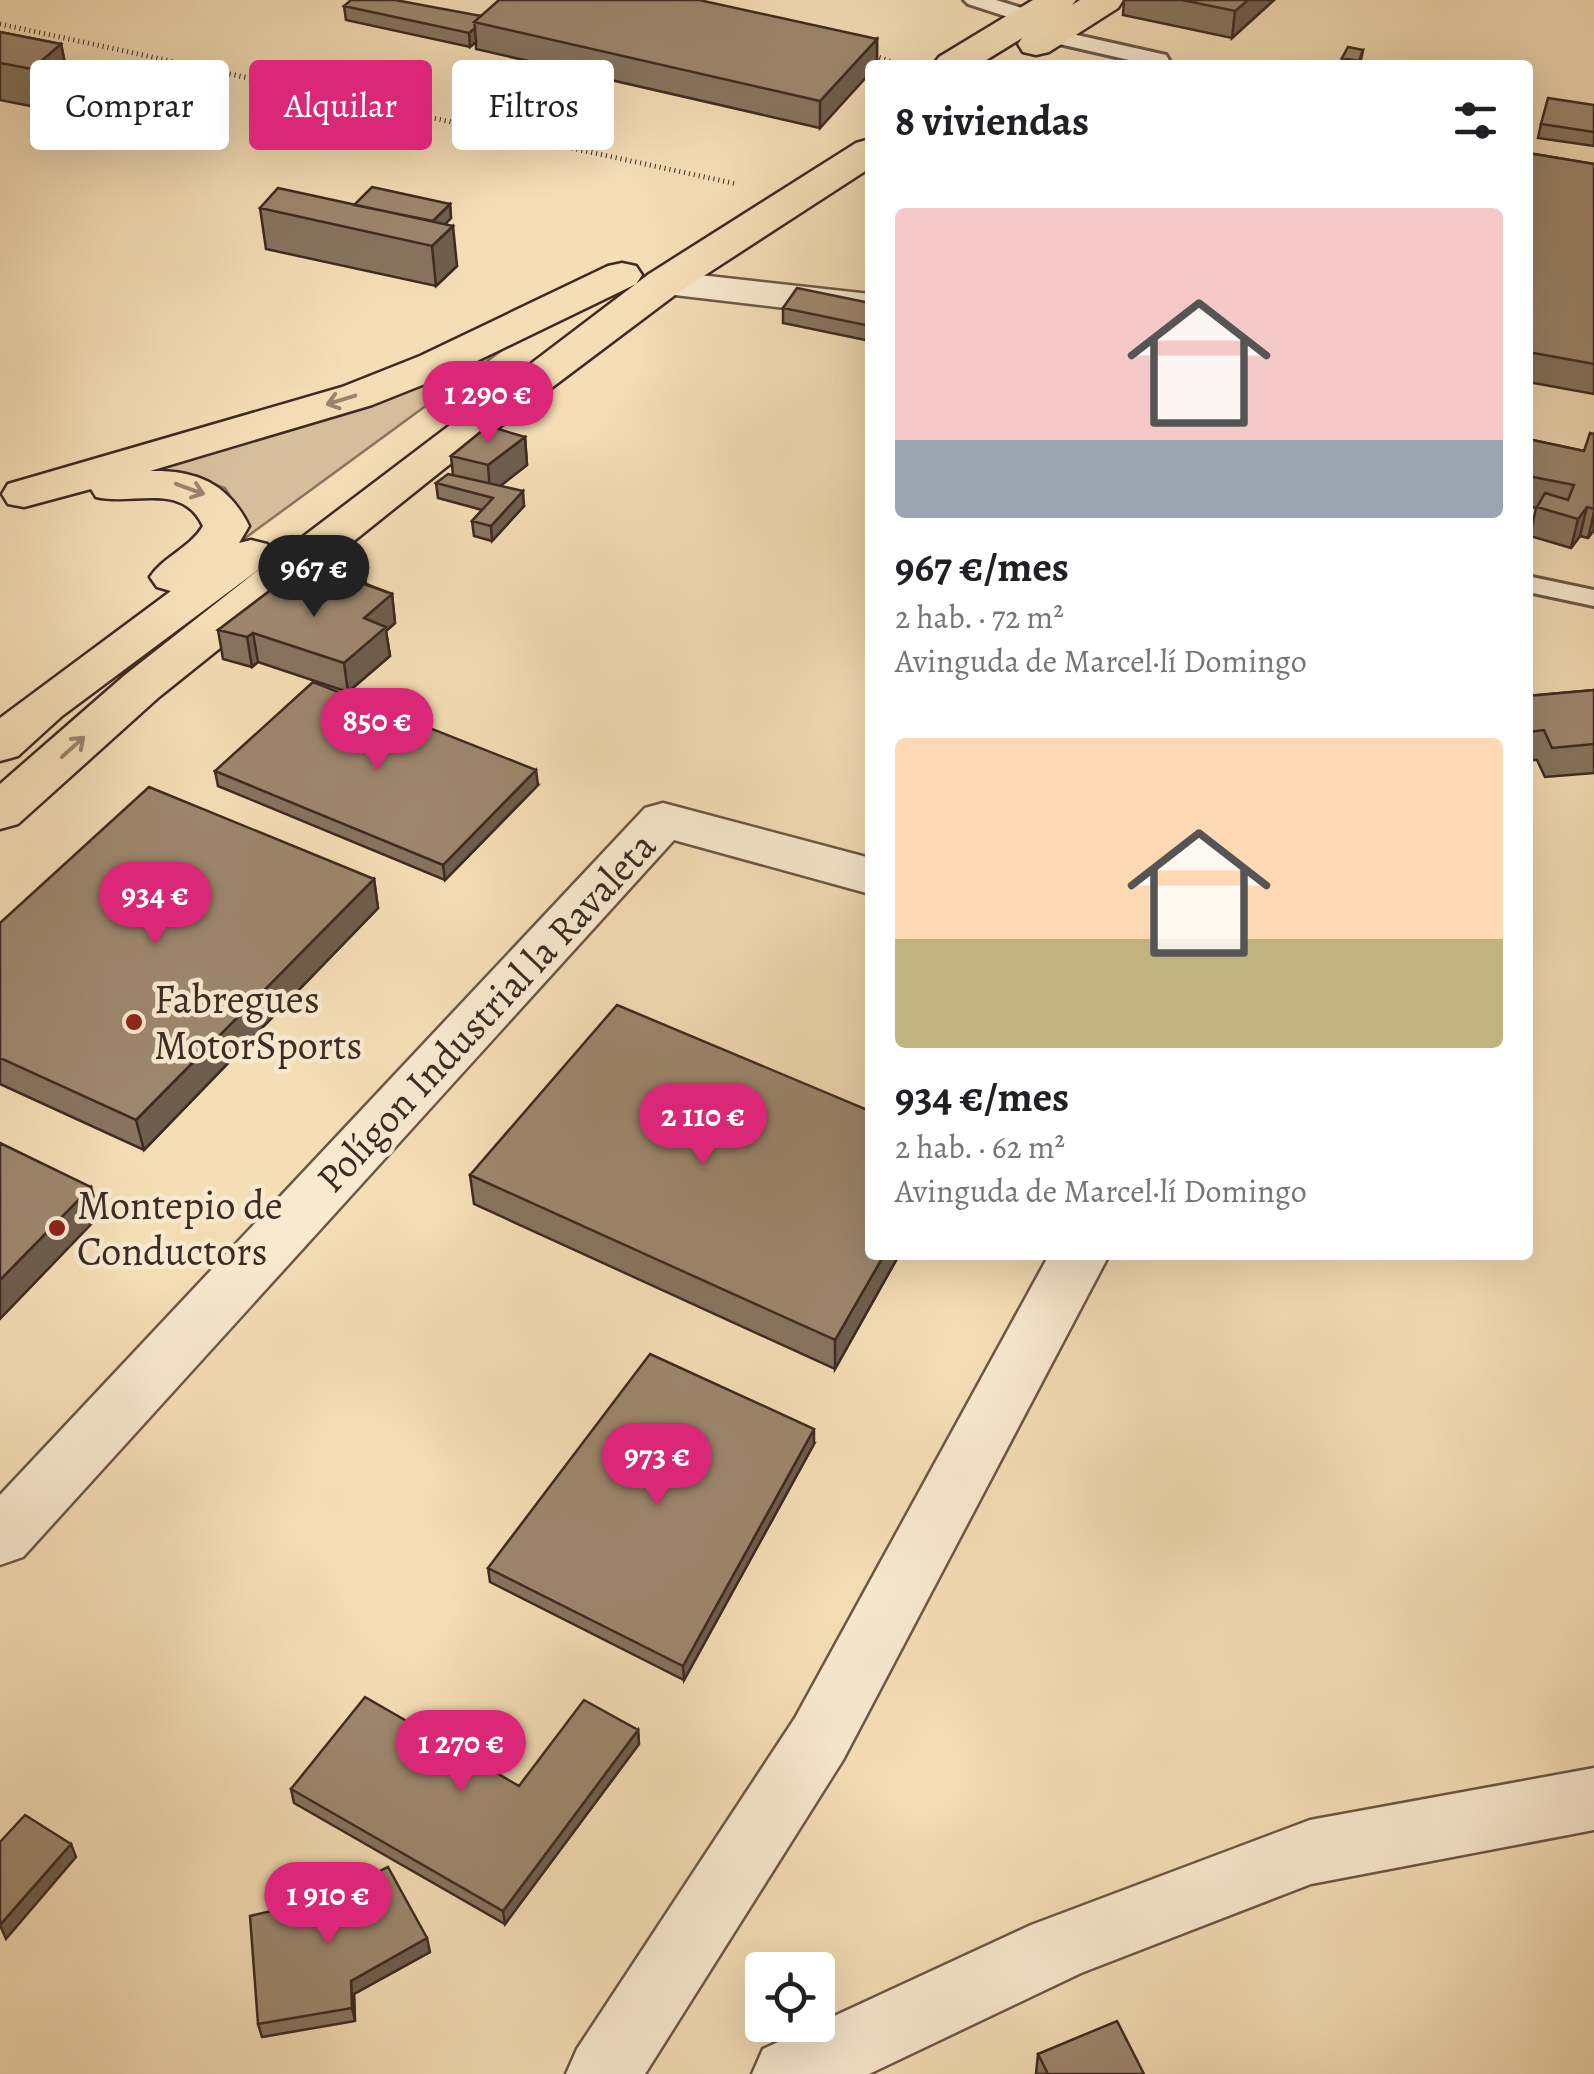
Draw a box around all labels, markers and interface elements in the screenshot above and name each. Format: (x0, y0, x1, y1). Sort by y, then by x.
chip: Comprar (30, 60, 229, 150)
chip: Alquilar (249, 60, 432, 150)
chip: Filtros (452, 60, 614, 150)
text: 8 viviendas (895, 92, 1089, 149)
icon: filters (1448, 93, 1503, 148)
icon: home (1109, 273, 1289, 453)
pin: 1 290 € (396, 361, 580, 446)
text: 1 290 € (444, 371, 532, 415)
one-way arrow (326, 392, 358, 410)
one-way arrow (174, 481, 205, 499)
pin: 967 € (244, 535, 384, 620)
text: 967 €/mes (895, 538, 1069, 595)
text: 967 € (280, 545, 348, 589)
text: 2 hab. · 72 m² (895, 595, 1064, 639)
text: Avinguda de Marcel·lí Domingo (895, 639, 1307, 683)
pin: 850 € (307, 688, 447, 773)
text: 850 € (342, 698, 412, 742)
one-way arrow (60, 736, 85, 759)
icon: home (1109, 803, 1289, 983)
street label: Polígon Industrial la Ravaleta (304, 819, 668, 1205)
pin: 934 € (85, 862, 225, 947)
text: 934 € (121, 872, 189, 916)
place label: Fabregues MotorSports (154, 972, 362, 1073)
marker: Fabregues MotorSports (123, 1011, 145, 1033)
text: 934 €/mes (895, 1068, 1069, 1125)
pin: 2 110 € (611, 1083, 795, 1168)
text: 2 110 € (661, 1093, 745, 1137)
text: 2 hab. · 62 m² (895, 1125, 1065, 1169)
text: Avinguda de Marcel·lí Domingo (895, 1169, 1307, 1213)
place label: Montepio de Conductors (77, 1178, 283, 1279)
marker: Montepio de Conductors (46, 1217, 68, 1239)
pin: 973 € (587, 1423, 727, 1508)
text: 973 € (624, 1433, 690, 1477)
pin: 1 270 € (369, 1710, 553, 1795)
text: 1 270 € (418, 1720, 504, 1764)
pin: 1 910 € (236, 1862, 420, 1947)
text: 1 910 € (286, 1872, 370, 1916)
map controls (745, 1952, 835, 2042)
button: locate (745, 1952, 835, 2042)

